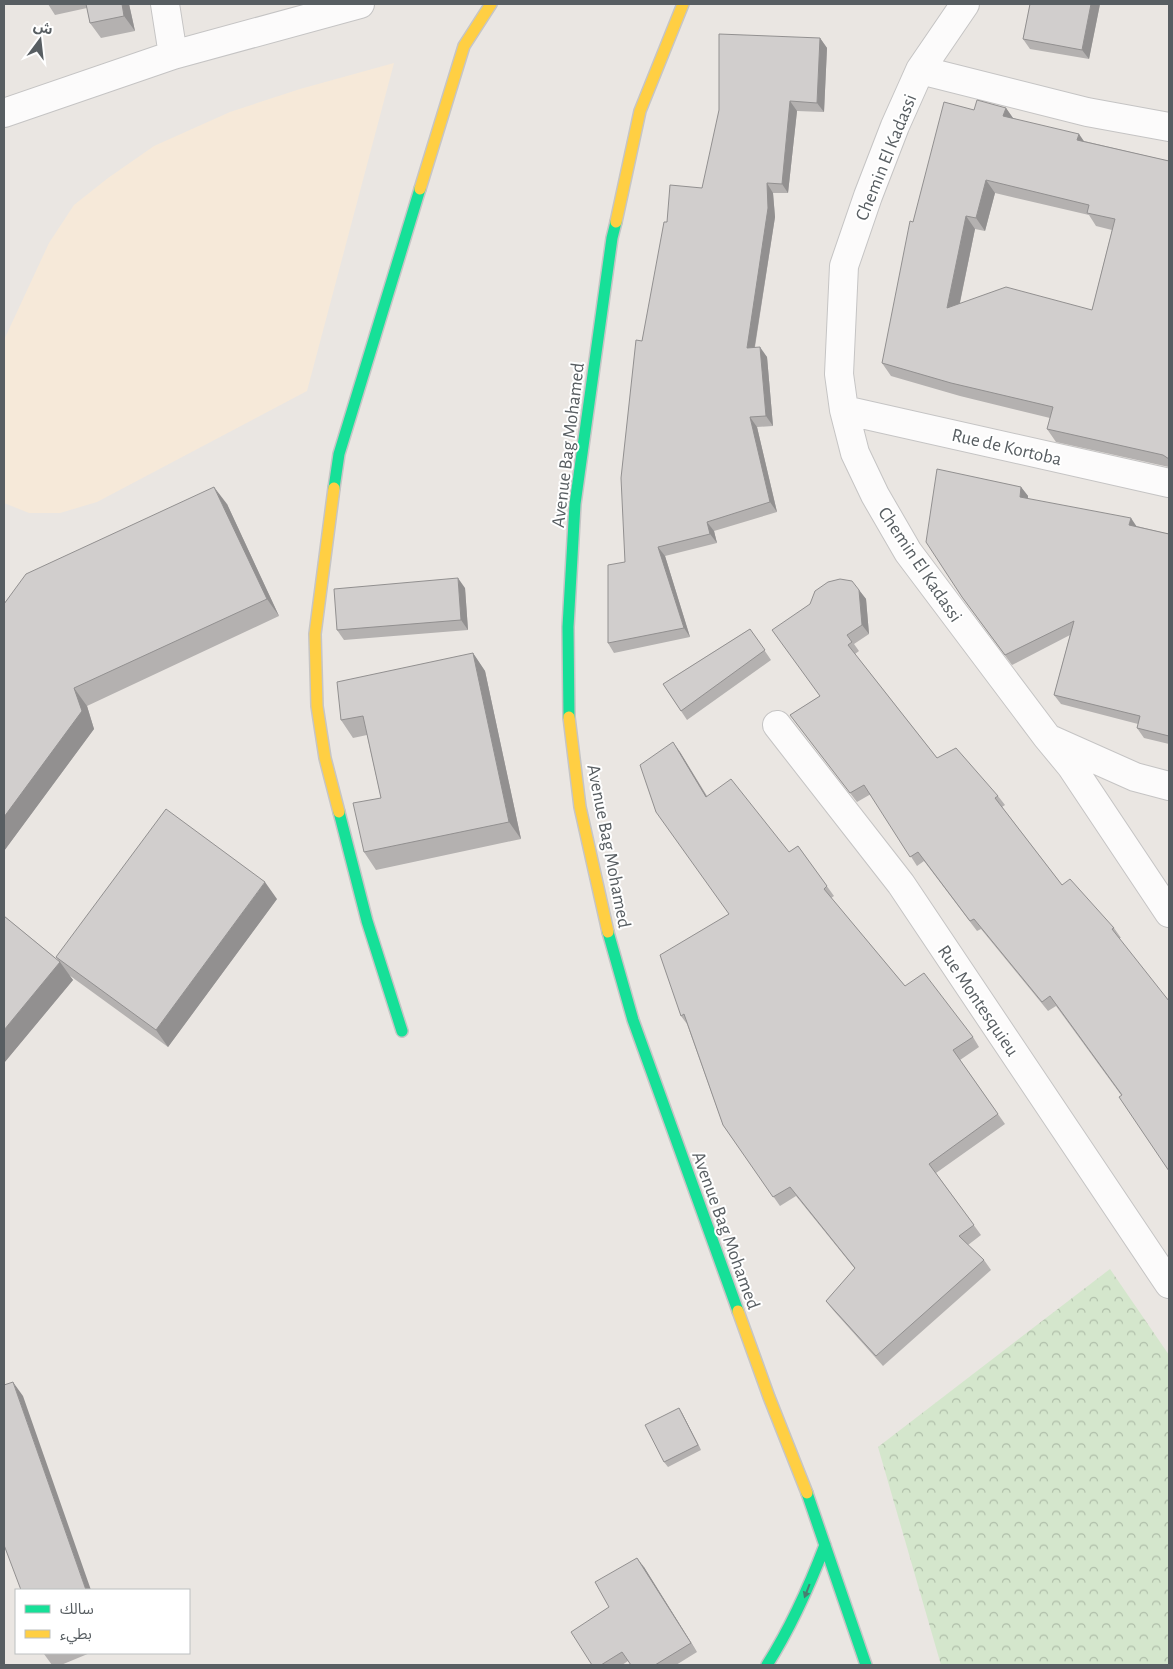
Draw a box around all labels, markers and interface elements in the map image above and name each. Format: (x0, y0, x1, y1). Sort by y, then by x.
north arrow (15, 15, 65, 65)
text: ش (32, 19, 54, 38)
street label: Chemin El Kadassi (852, 92, 920, 223)
street label: Avenue Bag Mohamed (549, 361, 588, 529)
street label: Rue de Kortoba (950, 426, 1064, 469)
street label: Chemin El Kadassi (874, 504, 965, 626)
street label: Avenue Bag Mohamed (583, 763, 634, 930)
street label: Rue Montesquieu (934, 942, 1022, 1060)
street label: Avenue Bag Mohamed (688, 1149, 763, 1312)
one-way arrow (803, 1584, 811, 1599)
legend (15, 1589, 190, 1654)
text: سالك (60, 1602, 94, 1617)
text: بطيء (60, 1627, 92, 1645)

